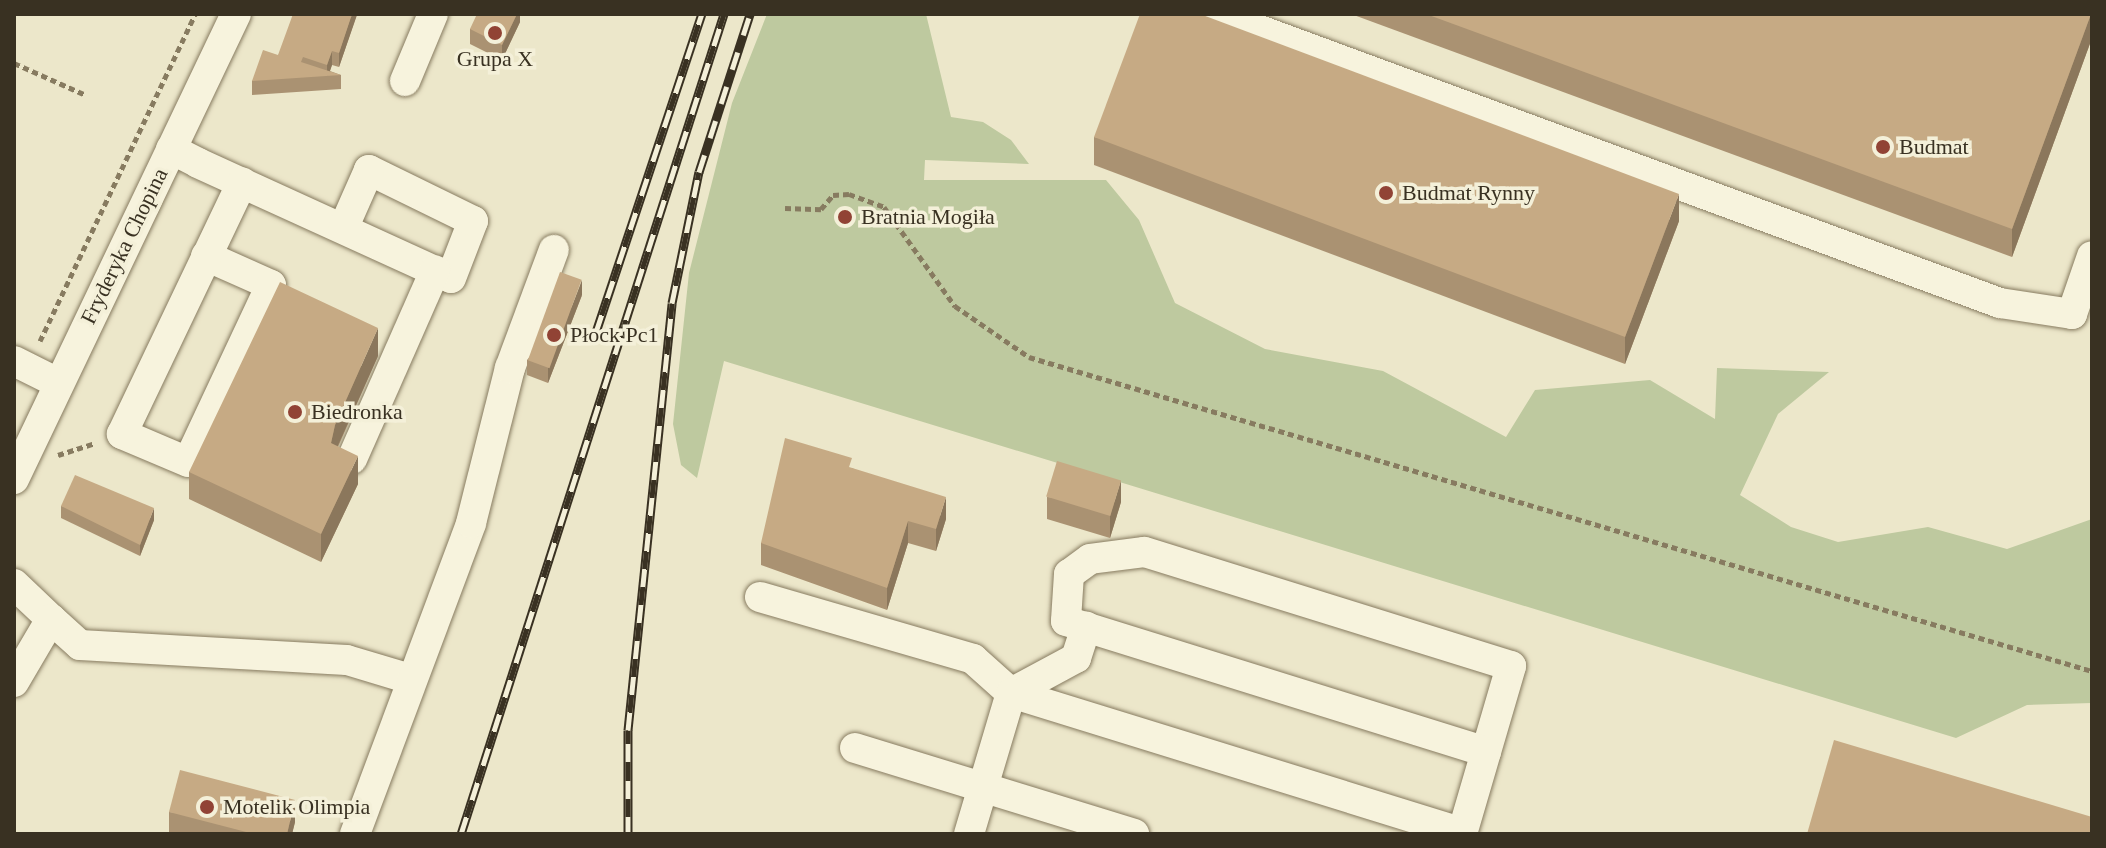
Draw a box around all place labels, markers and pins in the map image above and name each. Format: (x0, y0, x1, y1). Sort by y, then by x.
marker: Grupa X (486, 24, 504, 42)
place label: Grupa X (457, 46, 533, 72)
place label: Budmat (1899, 134, 1969, 160)
marker: Budmat (1874, 138, 1892, 156)
place label: Budmat Rynny (1402, 180, 1535, 206)
marker: Budmat Rynny (1377, 184, 1395, 202)
place label: Bratnia Mogiła (861, 204, 995, 230)
marker: Bratnia Mogiła (836, 208, 854, 226)
place label: Płock Pc1 (570, 322, 659, 348)
marker: Płock Pc1 (545, 326, 563, 344)
place label: Biedronka (311, 399, 403, 425)
marker: Biedronka (286, 403, 304, 421)
place label: Motelik Olimpia (223, 794, 370, 820)
marker: Motelik Olimpia (198, 798, 216, 816)

